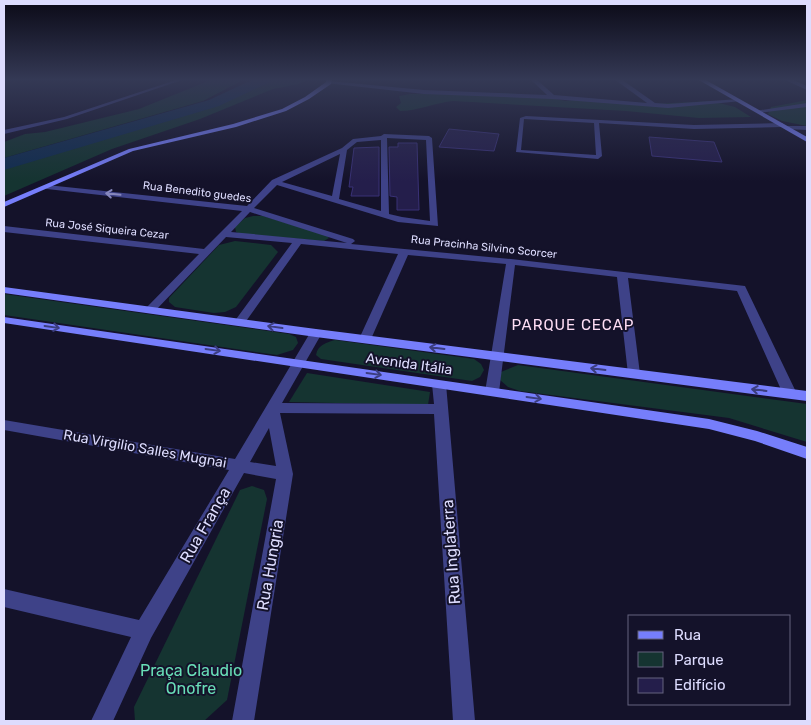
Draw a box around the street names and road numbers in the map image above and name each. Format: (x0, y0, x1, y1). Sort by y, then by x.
street label: Rua Benedito guedes (142, 179, 252, 205)
street label: Rua José Siqueira Cezar (45, 216, 170, 242)
street label: Rua Pracinha Silvino Scorcer (410, 233, 559, 261)
street label: Avenida Itália (365, 350, 453, 378)
street label: Rua Virgilio Salles Mugnai (62, 426, 228, 472)
street label: Rua França (176, 484, 234, 566)
street label: Rua Inglaterra (438, 499, 464, 605)
street label: Rua Hungria (253, 518, 287, 612)

